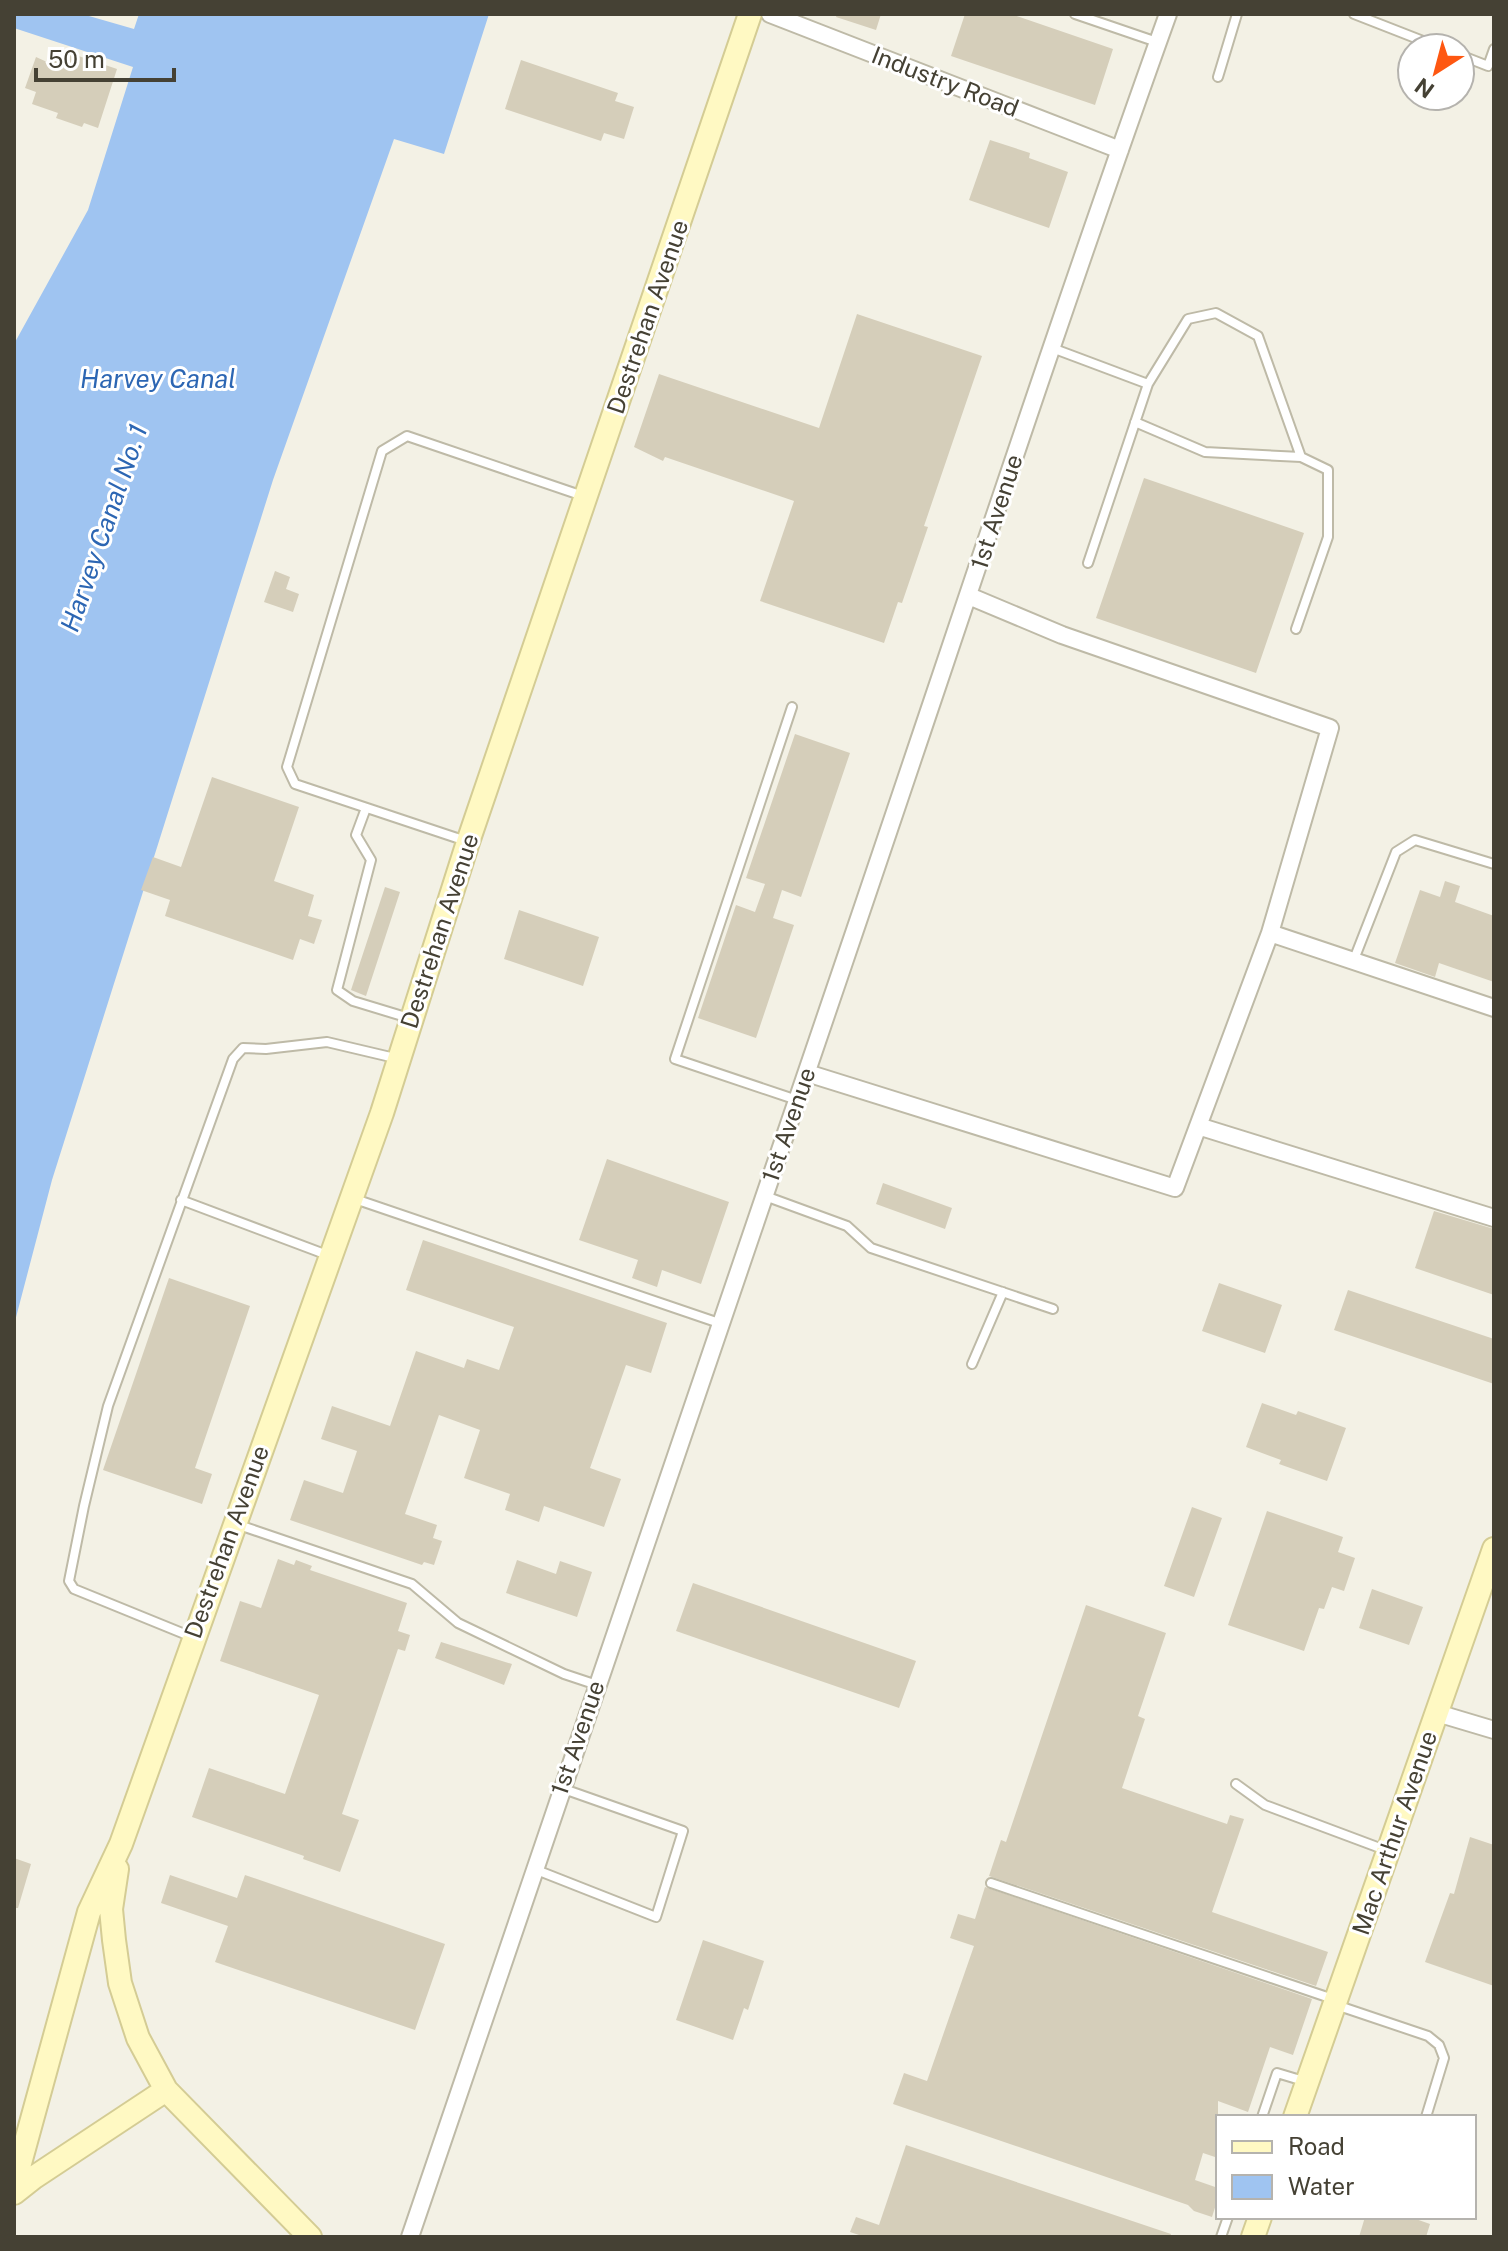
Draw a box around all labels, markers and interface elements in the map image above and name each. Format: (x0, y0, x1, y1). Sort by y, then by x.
scale bar (36, 32, 174, 82)
north arrow (1396, 32, 1476, 112)
street label: Industry Road (868, 40, 1023, 122)
text: 50 m (48, 45, 105, 73)
text: N (1410, 73, 1439, 104)
street label: Destrehan Avenue (601, 216, 693, 417)
water label: Harvey Canal (80, 363, 236, 394)
water label: Harvey Canal No. 1 (53, 420, 154, 636)
street label: 1st Avenue (964, 451, 1028, 573)
street label: Destrehan Avenue (394, 830, 484, 1032)
street label: 1st Avenue (755, 1064, 821, 1186)
street label: Destrehan Avenue (178, 1441, 274, 1642)
street label: 1st Avenue (544, 1677, 610, 1799)
street label: Mac Arthur Avenue (1346, 1727, 1442, 1938)
legend (1216, 2115, 1476, 2219)
text: Road (1288, 2132, 1345, 2160)
text: Water (1288, 2172, 1355, 2200)

